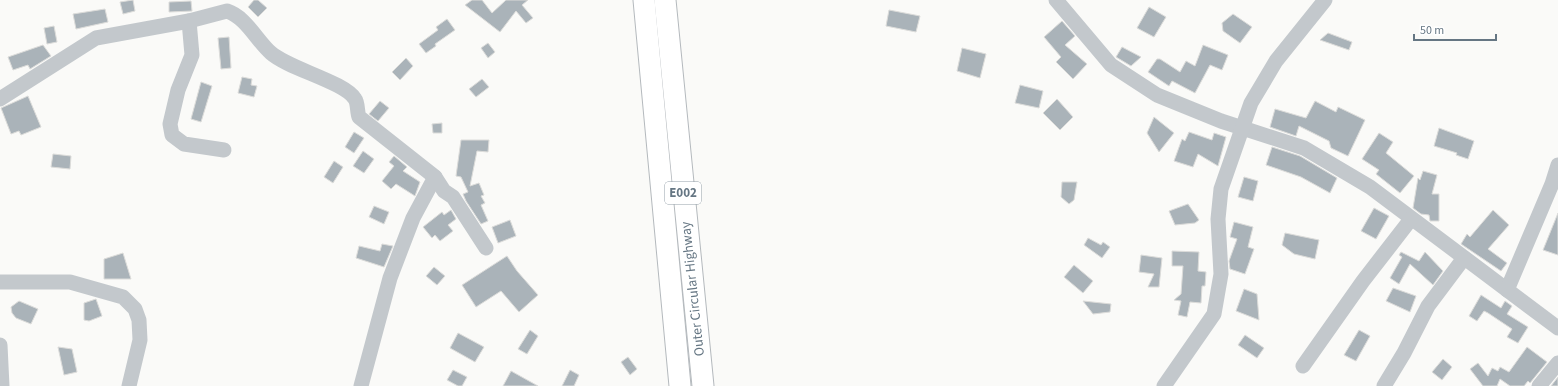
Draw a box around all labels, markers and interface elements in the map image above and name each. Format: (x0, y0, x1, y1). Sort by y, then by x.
scale bar (1414, 16, 1496, 42)
text: 50 m (1420, 22, 1444, 39)
road number: E002 (665, 182, 701, 204)
street label: Outer Circular Highway (676, 220, 710, 357)

